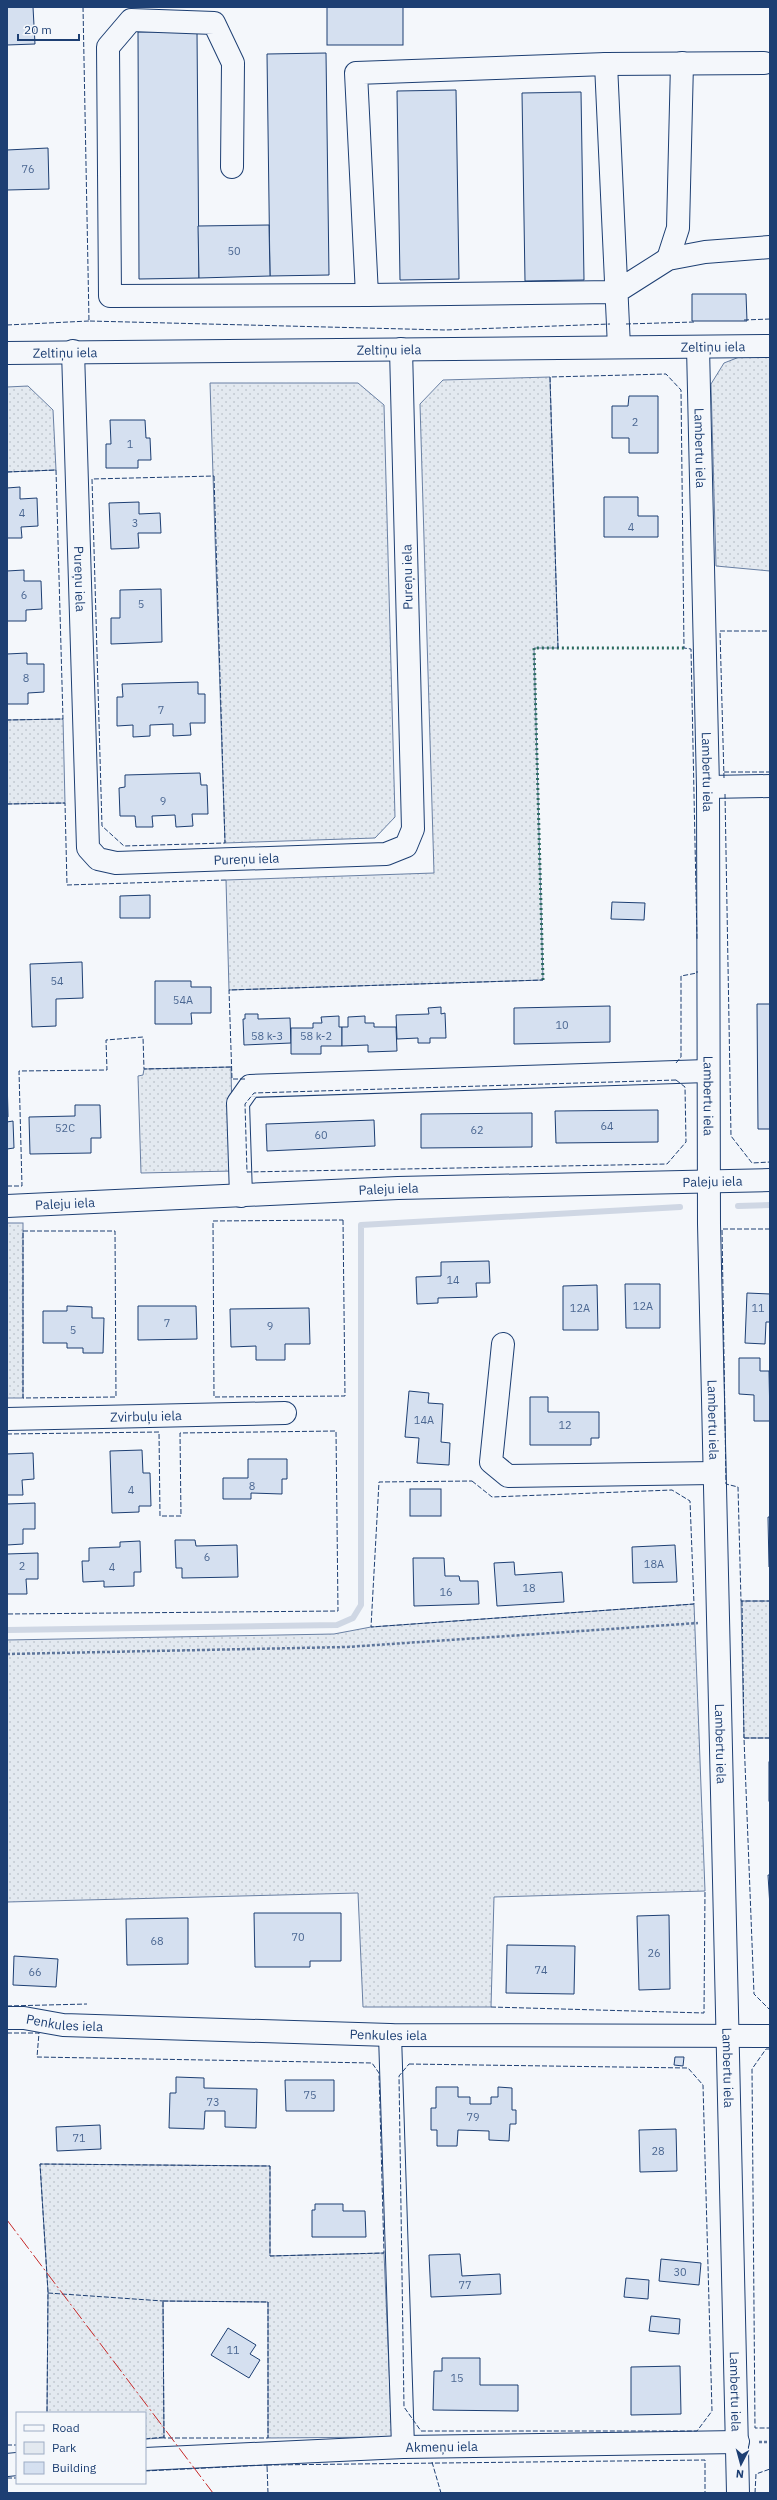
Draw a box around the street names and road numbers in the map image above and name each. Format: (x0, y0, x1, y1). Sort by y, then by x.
street label: Zeltiņu iela (681, 338, 745, 356)
street label: Zeltiņu iela (357, 341, 421, 359)
street label: Zeltiņu iela (33, 344, 97, 362)
street label: Lambertu iela (690, 408, 709, 488)
street label: Pureņu iela (398, 544, 417, 610)
street label: Pureņu iela (70, 546, 89, 612)
street label: Lambertu iela (698, 732, 716, 812)
street label: Pureņu iela (213, 850, 280, 869)
street label: Lambertu iela (700, 1056, 717, 1136)
street label: Paleju iela (682, 1173, 743, 1191)
street label: Paleju iela (358, 1180, 419, 1199)
street label: Paleju iela (35, 1194, 95, 1214)
street label: Lambertu iela (704, 1380, 722, 1460)
street label: Zvirbuļu iela (110, 1407, 182, 1426)
street label: Lambertu iela (711, 1703, 730, 1784)
street label: Penkules iela (25, 2011, 103, 2035)
street label: Penkules iela (349, 2026, 427, 2044)
street label: Lambertu iela (718, 2027, 737, 2108)
street label: Lambertu iela (726, 2351, 745, 2432)
street label: Akmeņu iela (405, 2438, 478, 2456)

